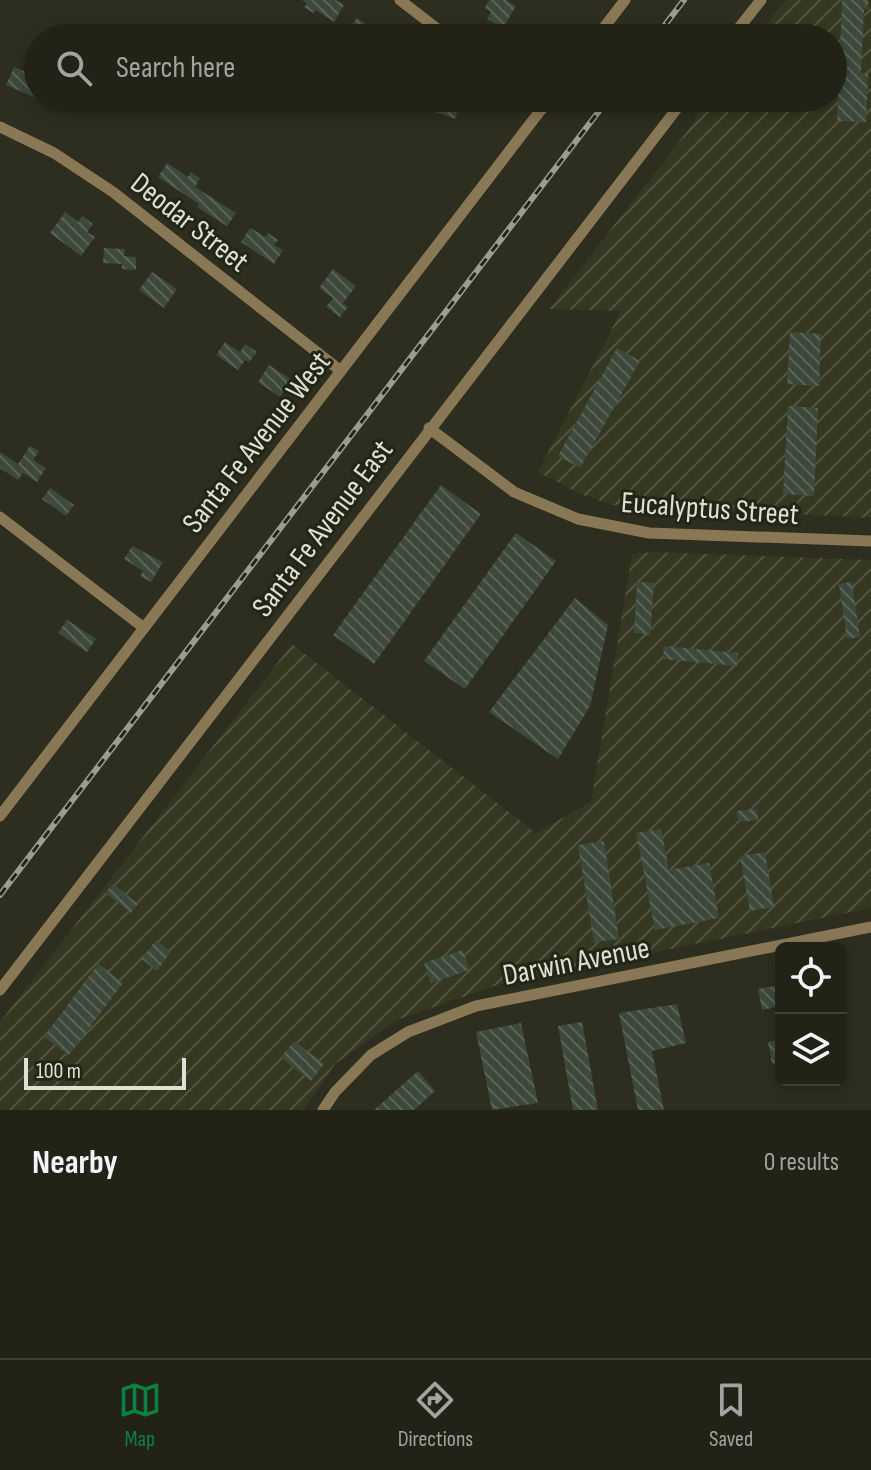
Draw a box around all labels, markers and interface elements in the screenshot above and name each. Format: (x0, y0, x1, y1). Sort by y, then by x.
search box (24, 24, 847, 112)
icon: search (52, 46, 96, 90)
text: Search here (116, 50, 235, 86)
street label: Deodar Street (123, 166, 256, 280)
street label: Santa Fe Avenue West (175, 345, 339, 540)
street label: Santa Fe Avenue East (245, 433, 401, 624)
street label: Eucalyptus Street (620, 485, 800, 533)
street label: Darwin Avenue (500, 930, 653, 994)
map controls (775, 942, 847, 1086)
button: locate (775, 942, 847, 1014)
button: layers (775, 1014, 847, 1086)
scale bar (24, 1054, 186, 1090)
text: 100 m (36, 1058, 81, 1085)
text: Nearby (32, 1142, 118, 1183)
text: 0 results (764, 1147, 839, 1178)
tab: Map (118, 1378, 162, 1453)
tab: Directions (398, 1378, 473, 1453)
tab: Saved (709, 1378, 753, 1453)

